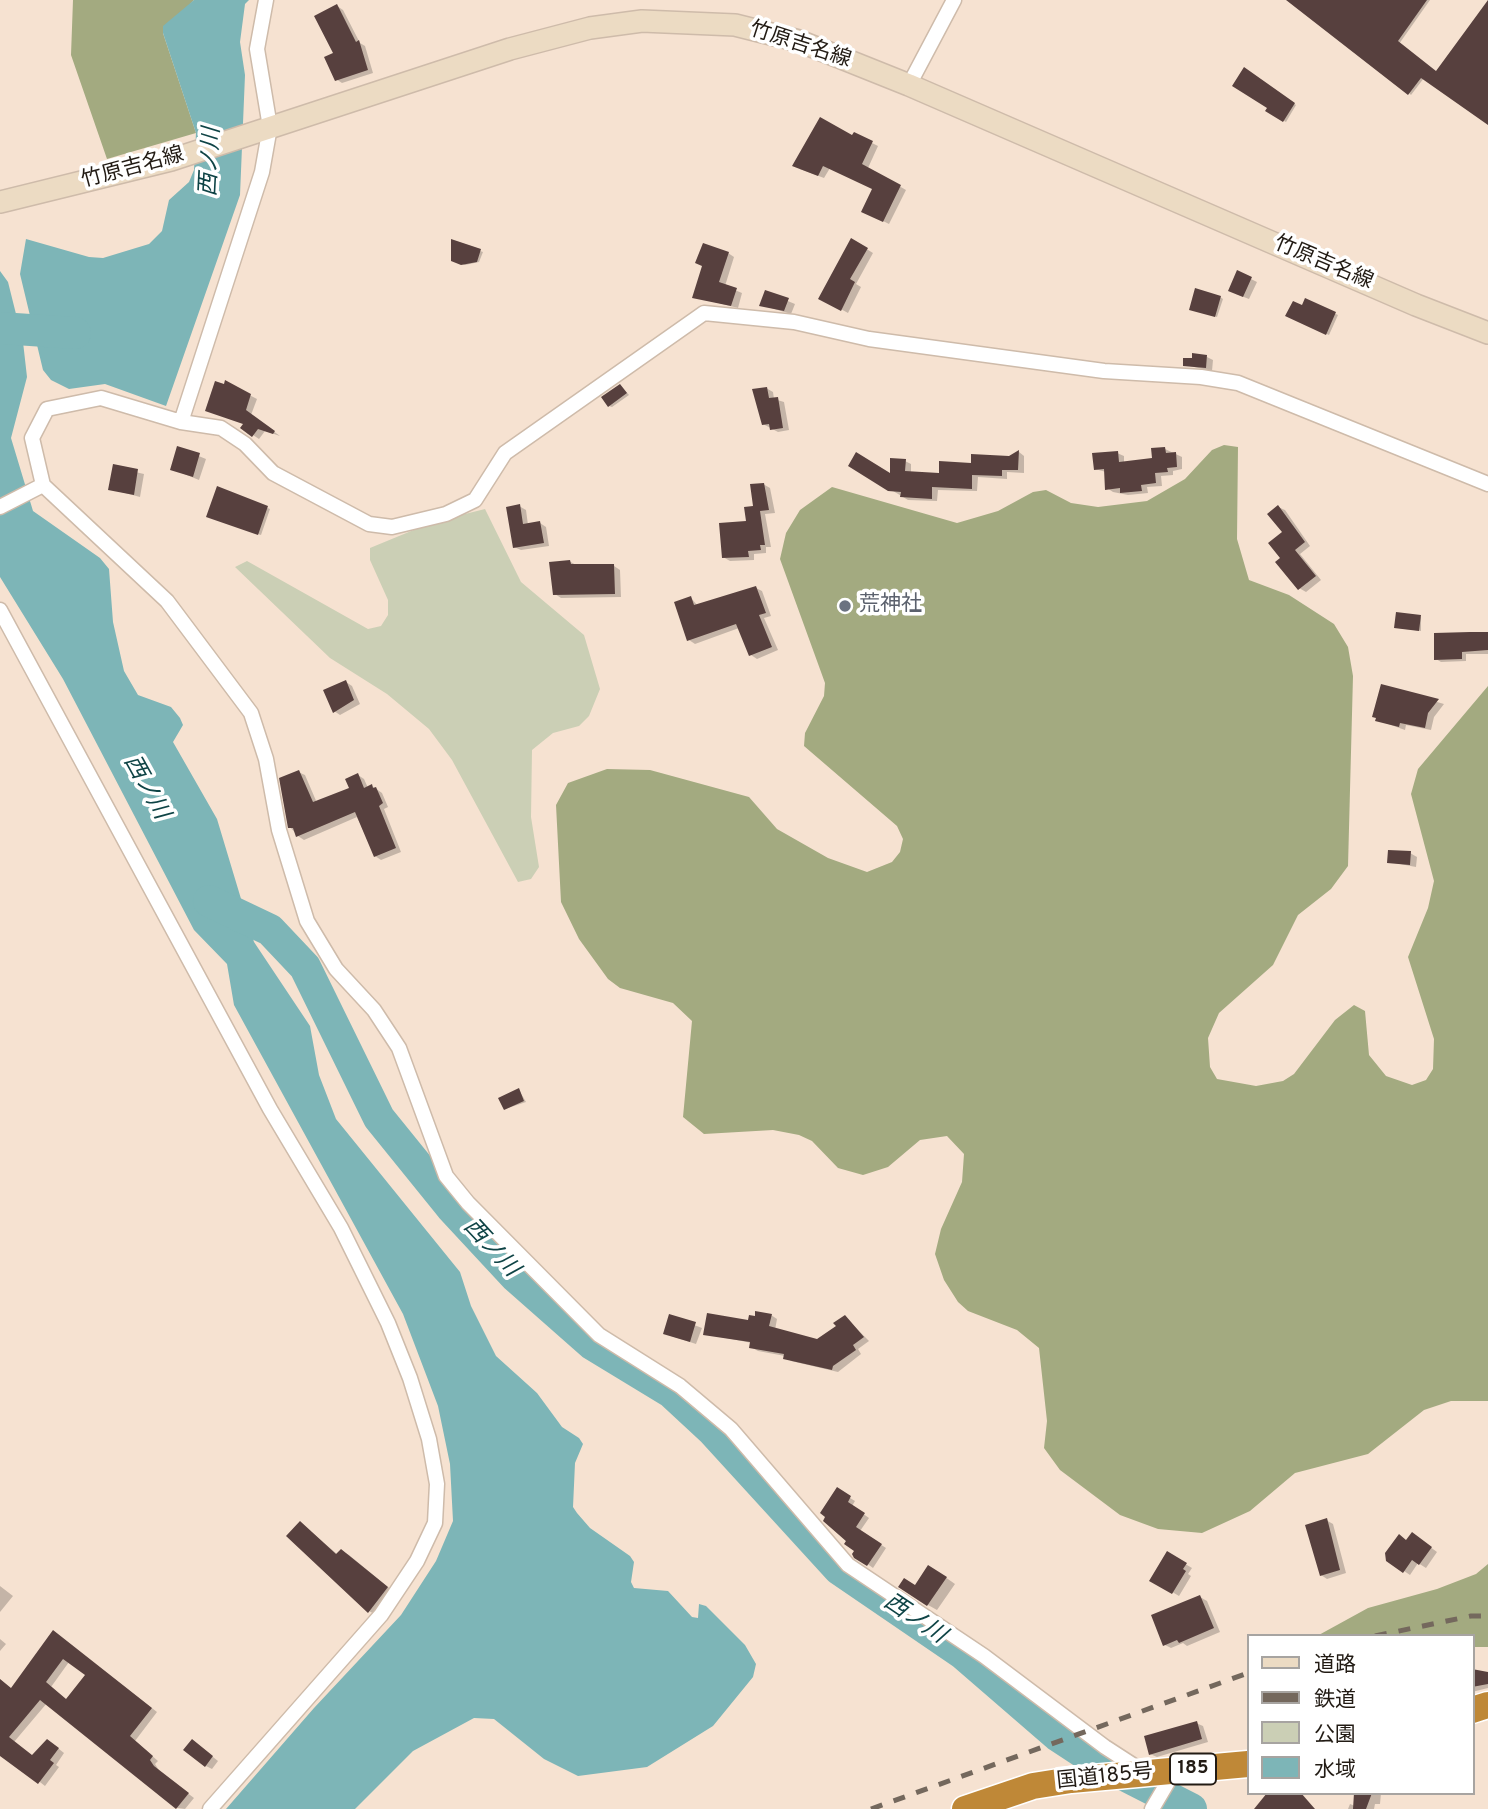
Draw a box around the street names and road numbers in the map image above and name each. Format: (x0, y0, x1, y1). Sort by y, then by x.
street label: 竹原吉名線 (746, 18, 854, 74)
street label: 竹原吉名線 (79, 143, 187, 195)
street label: 竹原吉名線 (1270, 232, 1376, 296)
road number: 185 (1170, 1754, 1216, 1784)
street label: 国道185号 (1056, 1760, 1154, 1796)

